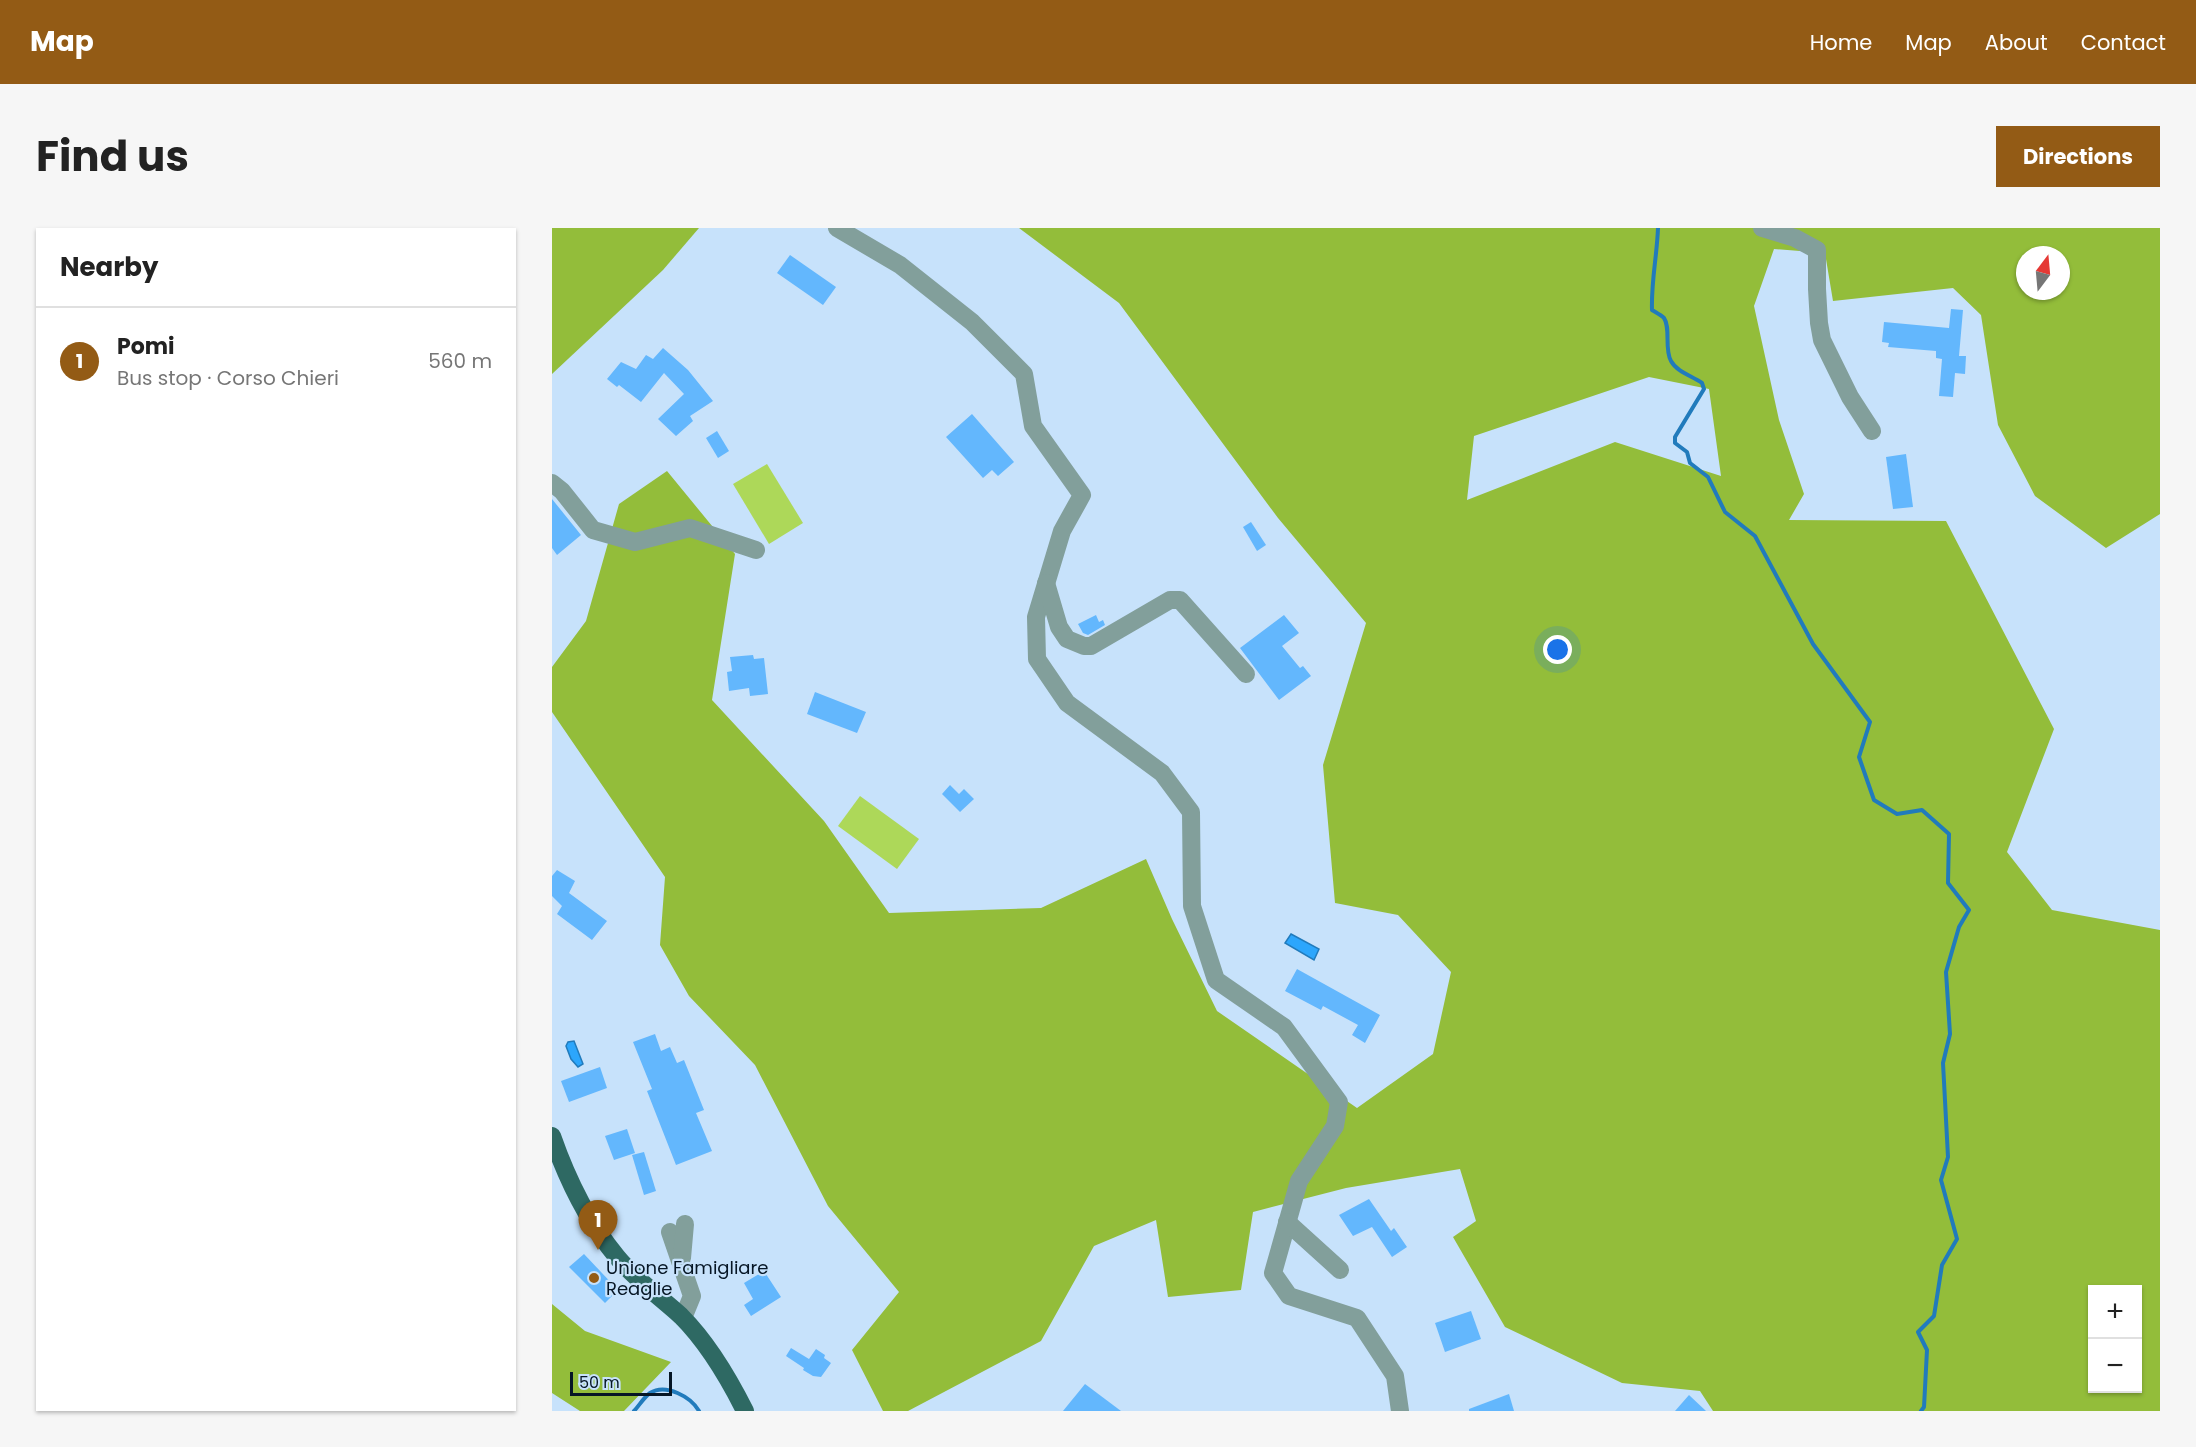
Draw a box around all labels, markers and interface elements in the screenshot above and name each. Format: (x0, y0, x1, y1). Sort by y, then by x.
text: Map (30, 22, 94, 61)
text: Home (1810, 28, 1872, 57)
text: Map (1905, 28, 1952, 57)
text: About (1985, 28, 2048, 57)
text: Contact (2081, 28, 2166, 57)
button: Directions (1996, 126, 2160, 187)
text: Find us (36, 127, 189, 186)
north arrow (2016, 246, 2070, 300)
text: Nearby (60, 249, 158, 285)
text: Pomi (117, 331, 175, 362)
text: 1 (76, 347, 83, 375)
text: 560 m (428, 347, 492, 375)
text: Bus stop · Corso Chieri (117, 364, 339, 392)
your location (1543, 635, 1572, 664)
pin: 1 (578, 1200, 618, 1250)
place label: Unione Famigliare Reaglie (606, 1255, 768, 1301)
marker: Unione Famigliare Reaglie (587, 1271, 601, 1285)
map controls (2088, 1285, 2142, 1393)
button: + (2088, 1285, 2142, 1339)
button: − (2088, 1339, 2142, 1393)
scale bar (570, 1369, 672, 1396)
text: 50 m (579, 1371, 620, 1394)

